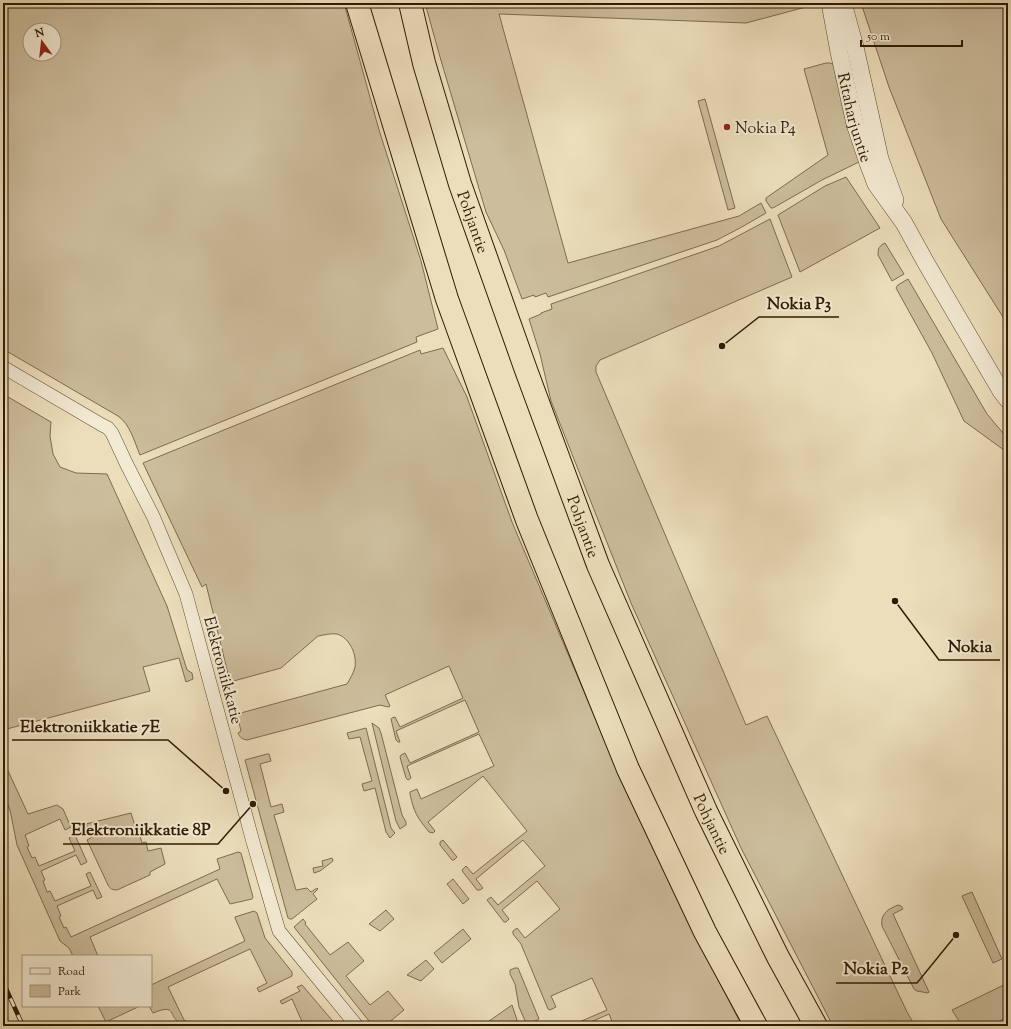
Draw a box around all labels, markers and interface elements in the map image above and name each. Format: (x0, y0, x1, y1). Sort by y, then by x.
north arrow (22, 22, 62, 62)
scale bar (861, 22, 962, 48)
text: N (32, 24, 46, 42)
text: 50 m (866, 28, 890, 46)
street label: Ritaharjuntie (830, 71, 876, 166)
place label: Nokia P4 (735, 118, 796, 141)
marker: Nokia P4 (722, 122, 732, 132)
street label: Pohjantie (449, 188, 493, 257)
callout: Nokia P3 (759, 288, 839, 317)
text: Nokia P3 (767, 293, 831, 317)
street label: Pohjantie (559, 493, 603, 562)
street label: Elektroniikkatie (196, 614, 247, 727)
callout: Nokia (939, 631, 1000, 660)
text: Nokia (948, 636, 992, 660)
callout: Elektroniikkatie 7E (12, 711, 168, 740)
text: Elektroniikkatie 7E (20, 716, 161, 740)
street label: Pohjantie (686, 791, 735, 859)
callout: Elektroniikkatie 8P (63, 815, 218, 844)
text: Elektroniikkatie 8P (71, 819, 211, 843)
callout: Nokia P2 (836, 954, 917, 983)
legend (22, 955, 152, 1007)
text: Nokia P2 (843, 958, 909, 982)
text: Road (58, 963, 85, 981)
text: Park (58, 983, 81, 1001)

